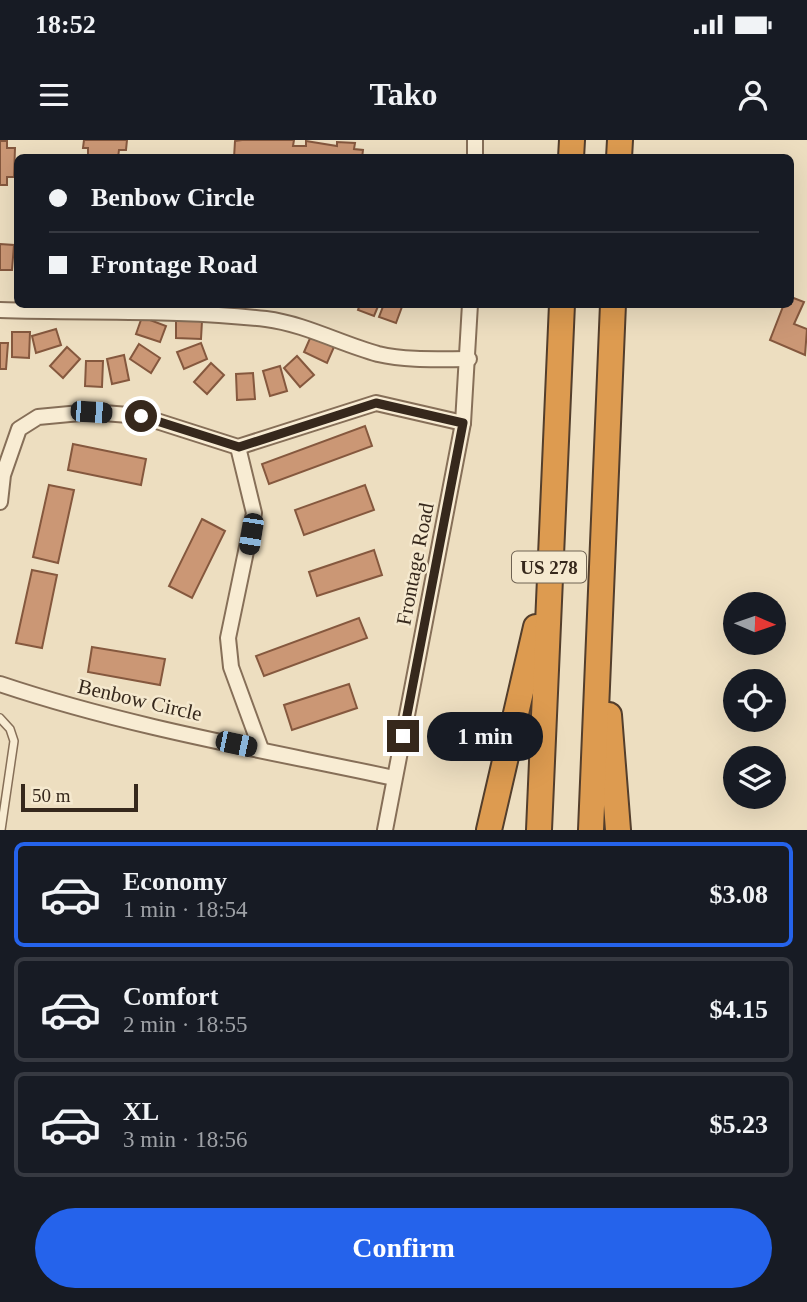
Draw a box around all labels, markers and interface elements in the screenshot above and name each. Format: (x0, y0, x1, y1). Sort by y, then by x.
text: 18:52 (35, 10, 96, 39)
icon: menu (35, 76, 73, 114)
text: Tako (369, 76, 438, 112)
icon: person (734, 76, 772, 114)
text: Benbow Circle (91, 183, 254, 212)
text: Frontage Road (91, 250, 257, 279)
car (70, 400, 113, 424)
route start (125, 400, 157, 432)
street label: Frontage Road (391, 500, 439, 627)
car (238, 512, 265, 556)
road number: US 278 (512, 552, 586, 582)
north arrow (723, 592, 786, 654)
map controls (723, 592, 786, 809)
button: locate (723, 669, 786, 732)
street label: Benbow Circle (76, 674, 204, 726)
callout: 1 min (428, 712, 543, 760)
route end (387, 720, 419, 752)
text: 1 min (457, 724, 513, 749)
car (214, 729, 259, 759)
button: layers (723, 746, 786, 809)
scale bar (21, 780, 138, 812)
text: 50 m (32, 785, 71, 806)
icon: car (39, 863, 102, 926)
text: Economy (123, 867, 227, 896)
text: $3.08 (710, 880, 768, 909)
text: 1 min · 18:54 (123, 897, 248, 922)
icon: car (39, 978, 102, 1041)
text: Comfort (123, 982, 218, 1011)
text: $4.15 (710, 995, 768, 1024)
text: 2 min · 18:55 (123, 1012, 248, 1037)
icon: car (39, 1093, 102, 1156)
text: XL (123, 1097, 159, 1126)
text: $5.23 (710, 1110, 768, 1139)
text: 3 min · 18:56 (123, 1127, 248, 1152)
button: Confirm (35, 1208, 772, 1288)

